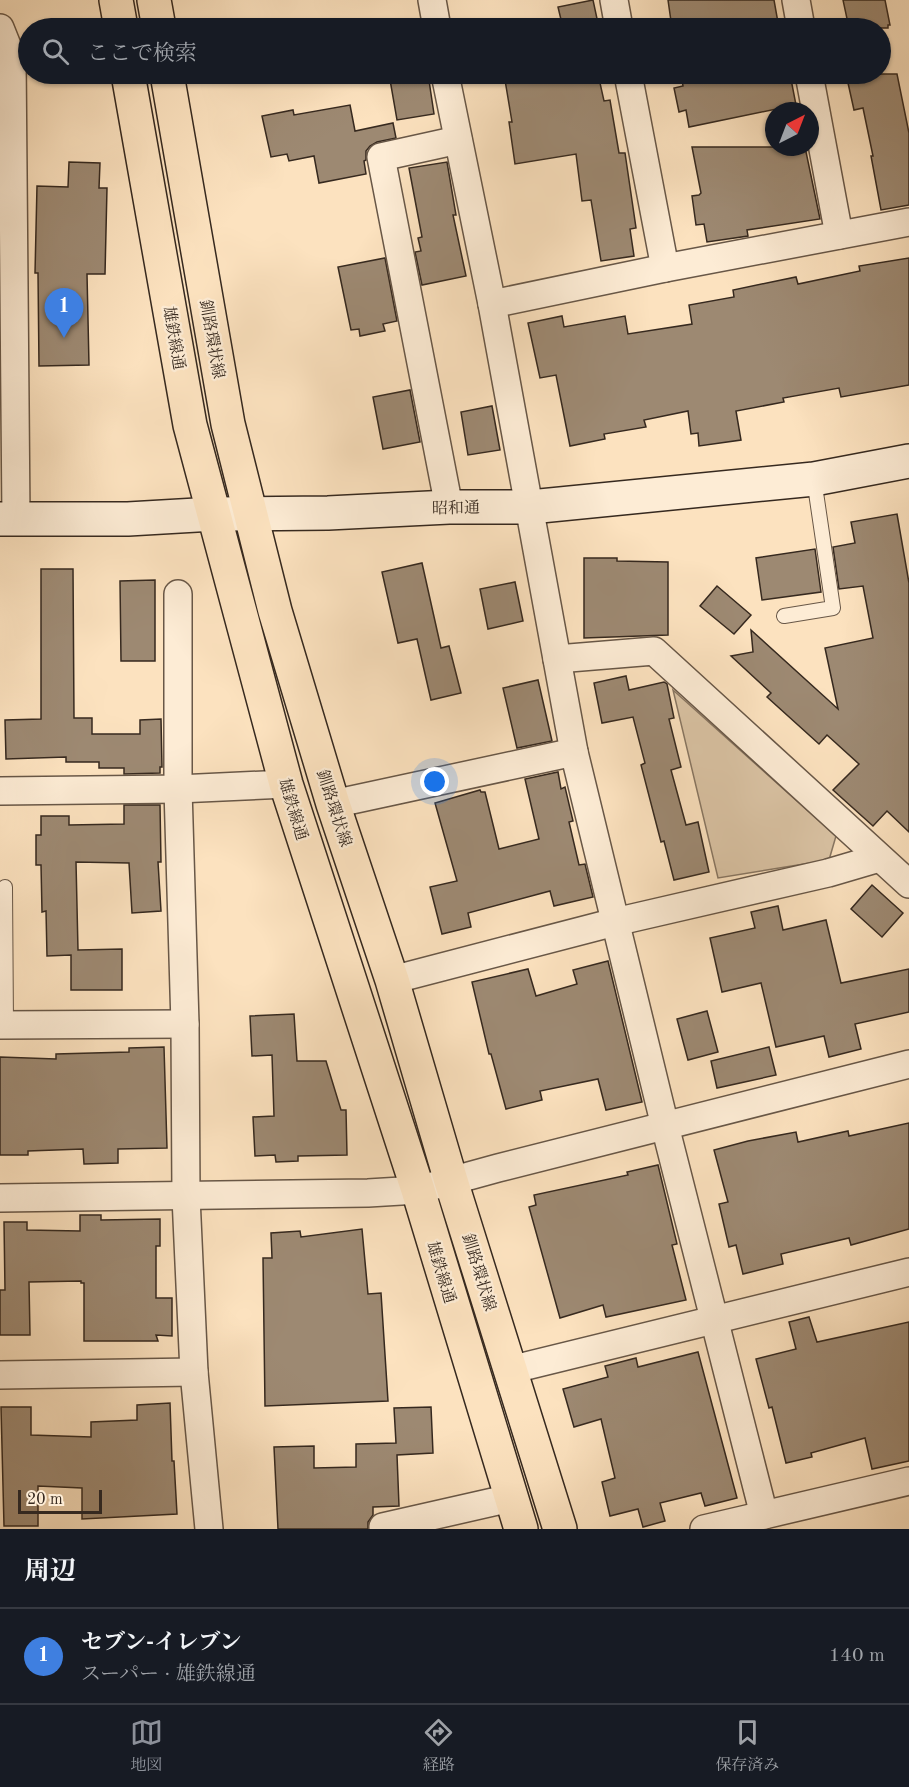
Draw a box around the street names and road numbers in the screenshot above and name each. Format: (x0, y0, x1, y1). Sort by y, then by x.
street label: 釧路環状線 (196, 298, 228, 380)
street label: 雄鉄線通 (160, 305, 188, 371)
street label: 昭和通 (432, 499, 480, 517)
street label: 釧路環状線 (313, 767, 355, 849)
street label: 雄鉄線通 (275, 776, 311, 843)
street label: 釧路環状線 (459, 1231, 499, 1313)
street label: 雄鉄線通 (423, 1239, 459, 1306)

